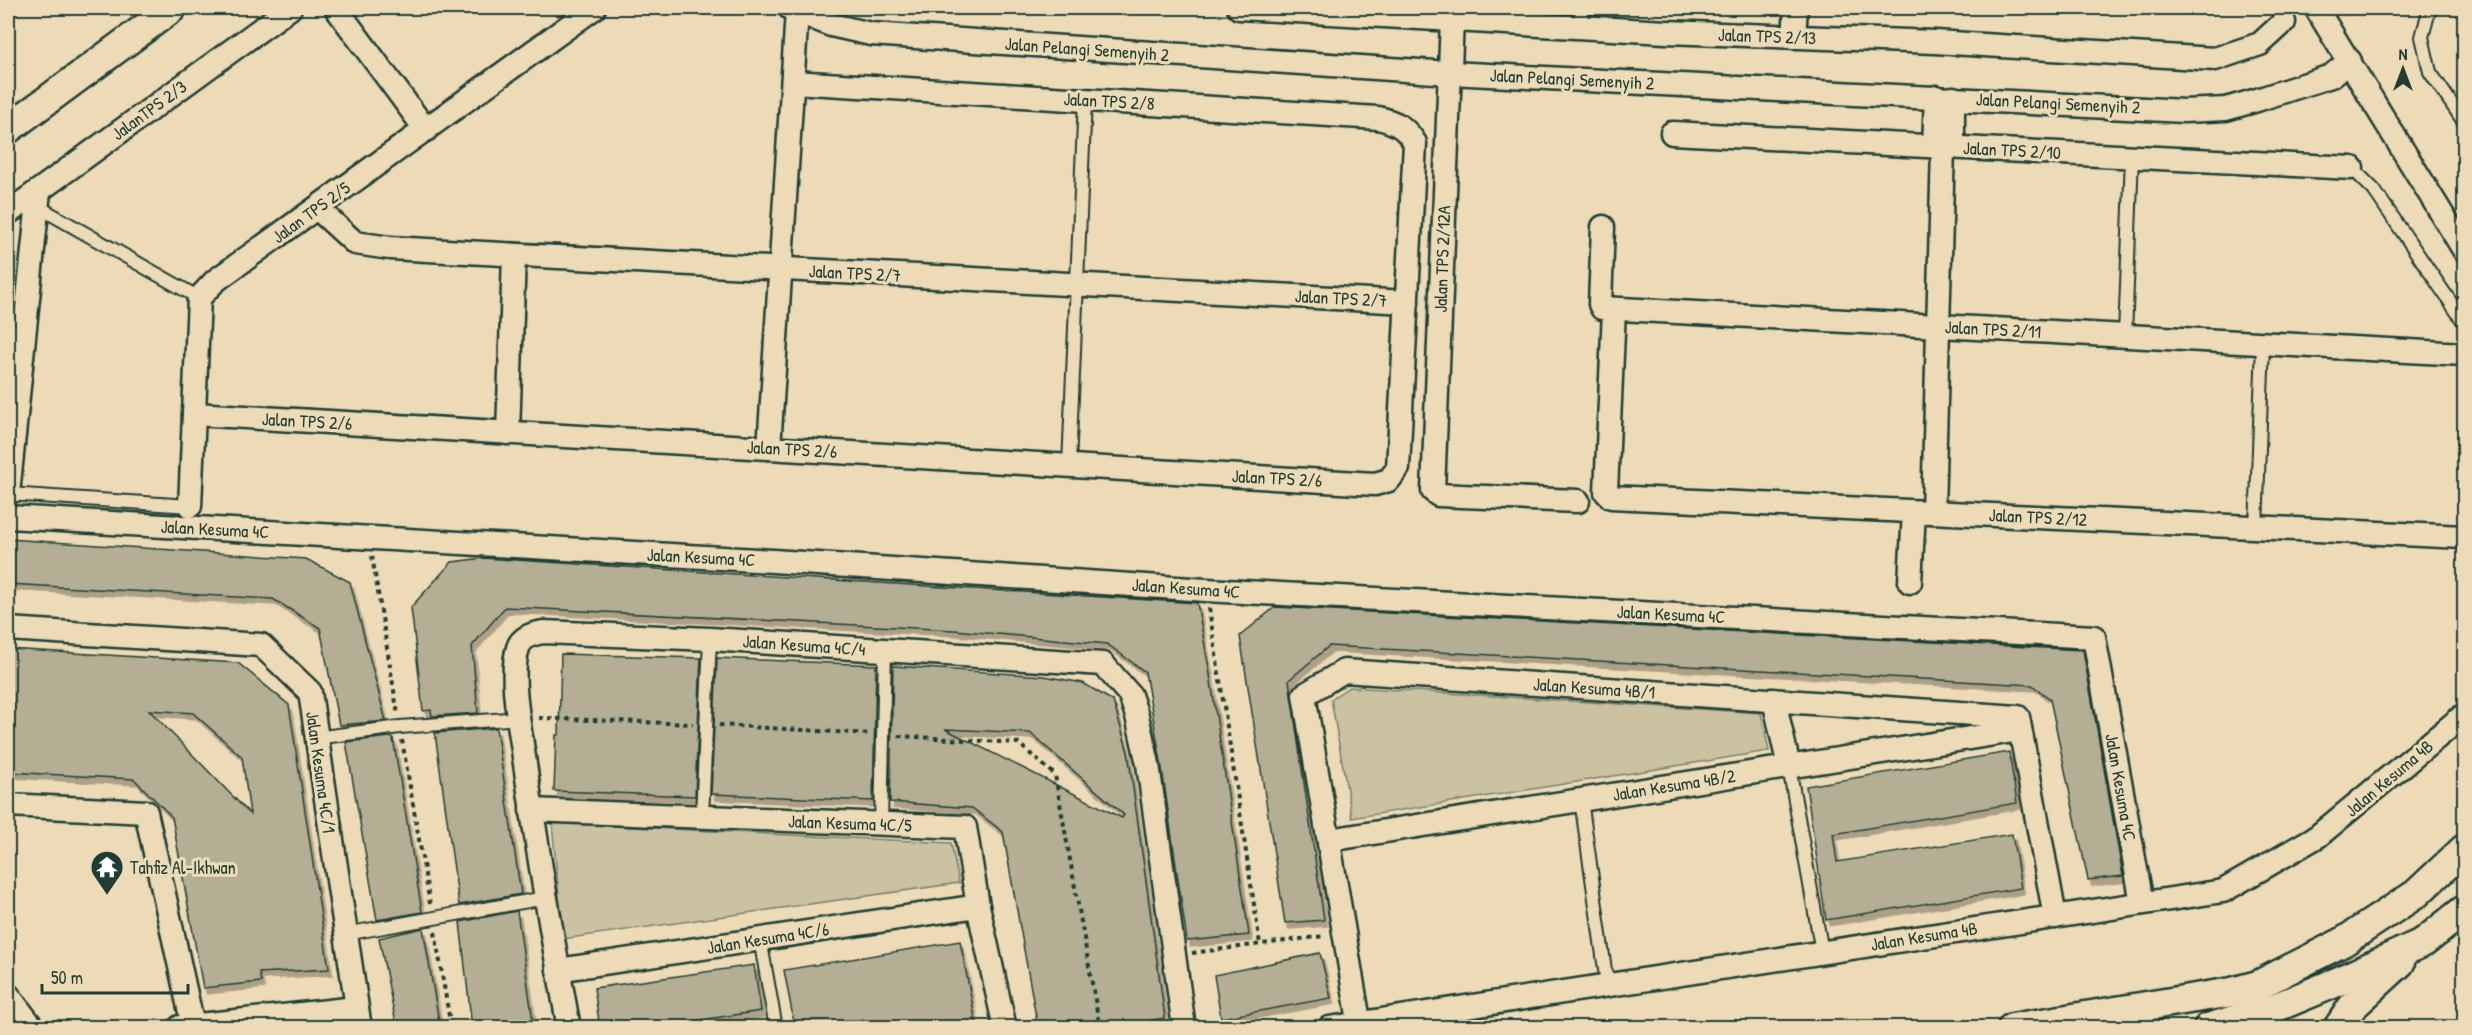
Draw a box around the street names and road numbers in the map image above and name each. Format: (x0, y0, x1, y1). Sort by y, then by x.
street label: Jalan TPS 2/13 (1718, 22, 1816, 50)
street label: Jalan Pelangi Semenyih 2 (1004, 31, 1171, 67)
street label: Jalan Pelangi Semenyih 2 (1489, 62, 1655, 96)
street label: JalanTPS 2/3 (106, 74, 192, 146)
street label: Jalan TPS 2/8 (1063, 86, 1155, 116)
street label: Jalan Pelangi Semenyih 2 (1975, 86, 2141, 120)
street label: Jalan TPS 2/10 (1962, 135, 2062, 165)
street label: Jalan TPS 2/5 (267, 175, 355, 249)
street label: Jalan TPS 2/12A (1428, 205, 1456, 313)
street label: Jalan TPS 2/7 (808, 258, 902, 288)
street label: Jalan TPS 2/7 (1294, 283, 1388, 313)
street label: Jalan TPS 2/11 (1944, 314, 2042, 344)
street label: Jalan TPS 2/6 (261, 406, 353, 436)
street label: Jalan TPS 2/6 (746, 434, 838, 464)
street label: Jalan TPS 2/6 (1231, 463, 1323, 493)
street label: Jalan TPS 2/12 (1988, 502, 2088, 532)
street label: Jalan Kesuma 4C (160, 514, 270, 544)
street label: Jalan Kesuma 4C (646, 542, 756, 572)
street label: Jalan Kesuma 4C (1131, 572, 1241, 604)
street label: Jalan Kesuma 4C (1616, 599, 1726, 629)
street label: Jalan Kesuma 4C/4 (742, 628, 866, 662)
street label: Jalan Kesuma 4B/1 (1532, 671, 1656, 705)
street label: Jalan Kesuma 4C/1 (300, 709, 342, 835)
street label: Jalan Kesuma 4C (2099, 731, 2143, 843)
street label: Jalan Kesuma 4B (2340, 734, 2438, 822)
street label: Jalan Kesuma 4B/2 (1611, 763, 1738, 807)
street label: Jalan Kesuma 4C/5 (788, 808, 913, 838)
street label: Jalan Kesuma 4B (1869, 915, 1979, 957)
street label: Jalan Kesuma 4C/6 (705, 916, 831, 960)

